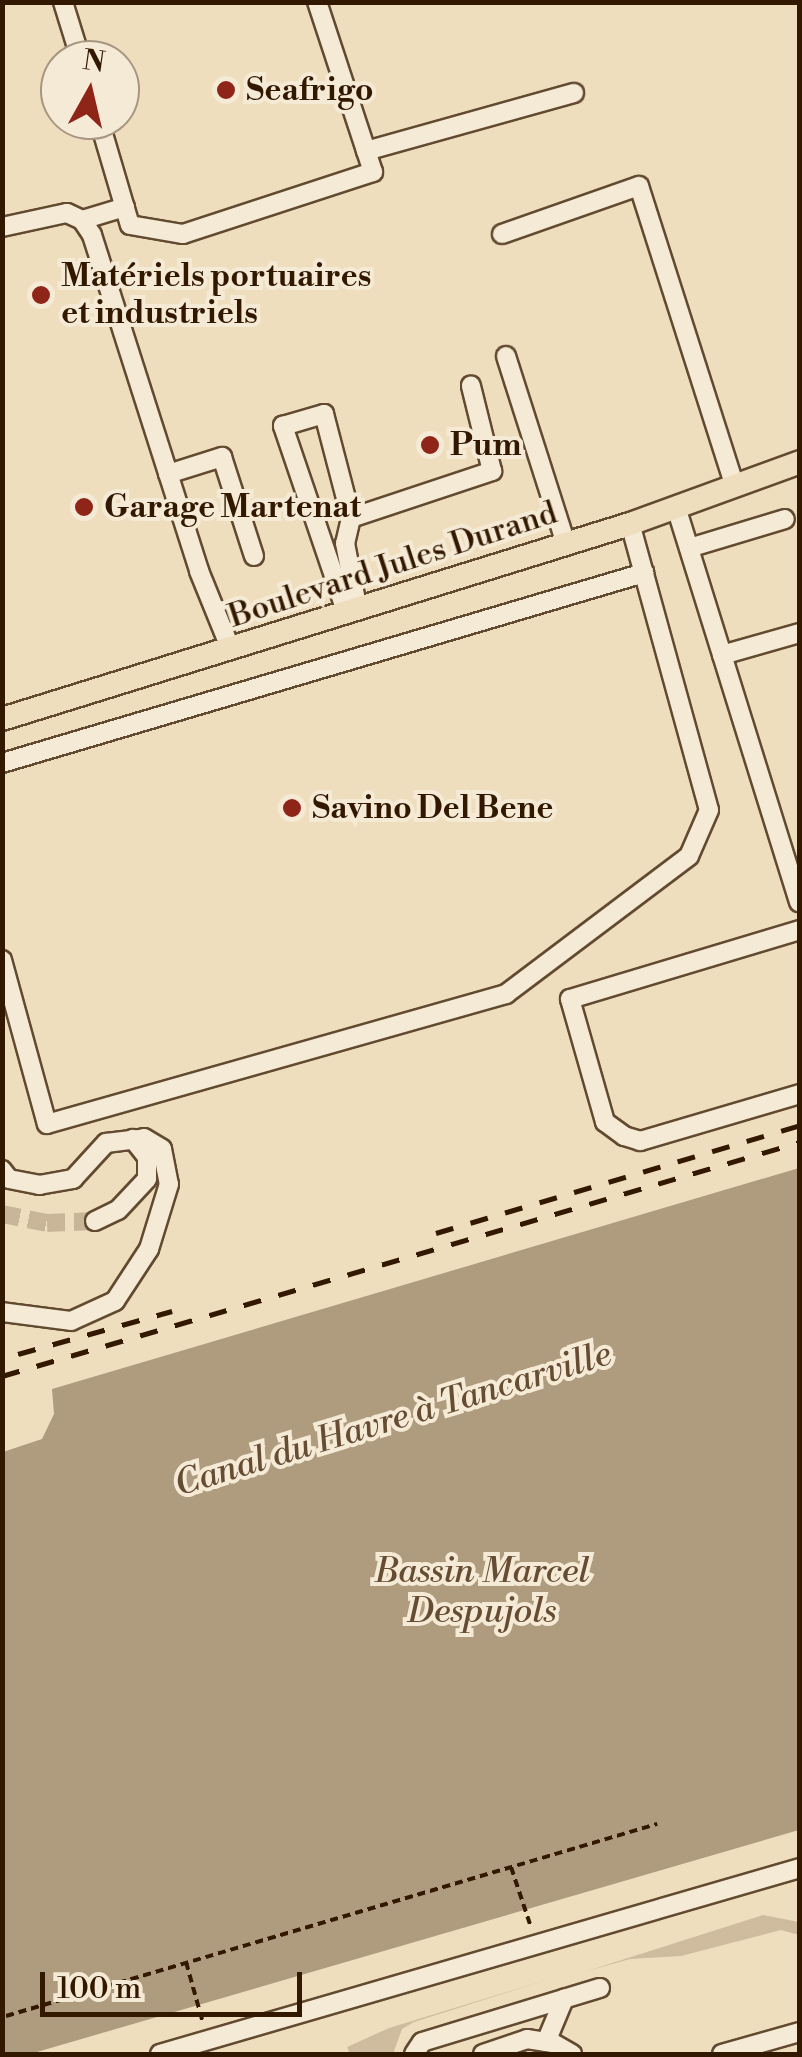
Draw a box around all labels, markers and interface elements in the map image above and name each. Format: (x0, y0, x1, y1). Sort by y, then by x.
north arrow (40, 40, 140, 140)
text: N (81, 43, 107, 81)
place label: Seafrigo (246, 71, 374, 109)
marker: Seafrigo (215, 79, 237, 101)
place label: Matériels portuaires et industriels (61, 258, 371, 333)
marker: Matériels portuaires et industriels (30, 284, 52, 306)
place label: Pum (450, 426, 522, 464)
marker: Pum (419, 434, 441, 456)
place label: Garage Martenat (104, 488, 361, 526)
street label: Boulevard Jules Durand (224, 494, 562, 636)
marker: Garage Martenat (73, 496, 95, 518)
place label: Savino Del Bene (312, 789, 553, 827)
marker: Savino Del Bene (281, 797, 303, 819)
water label: Canal du Havre à Tancarville (170, 1334, 616, 1506)
water label: Bassin Marcel Despujols (374, 1551, 590, 1633)
scale bar (45, 1952, 308, 2014)
text: 100 m (57, 1970, 141, 2008)

